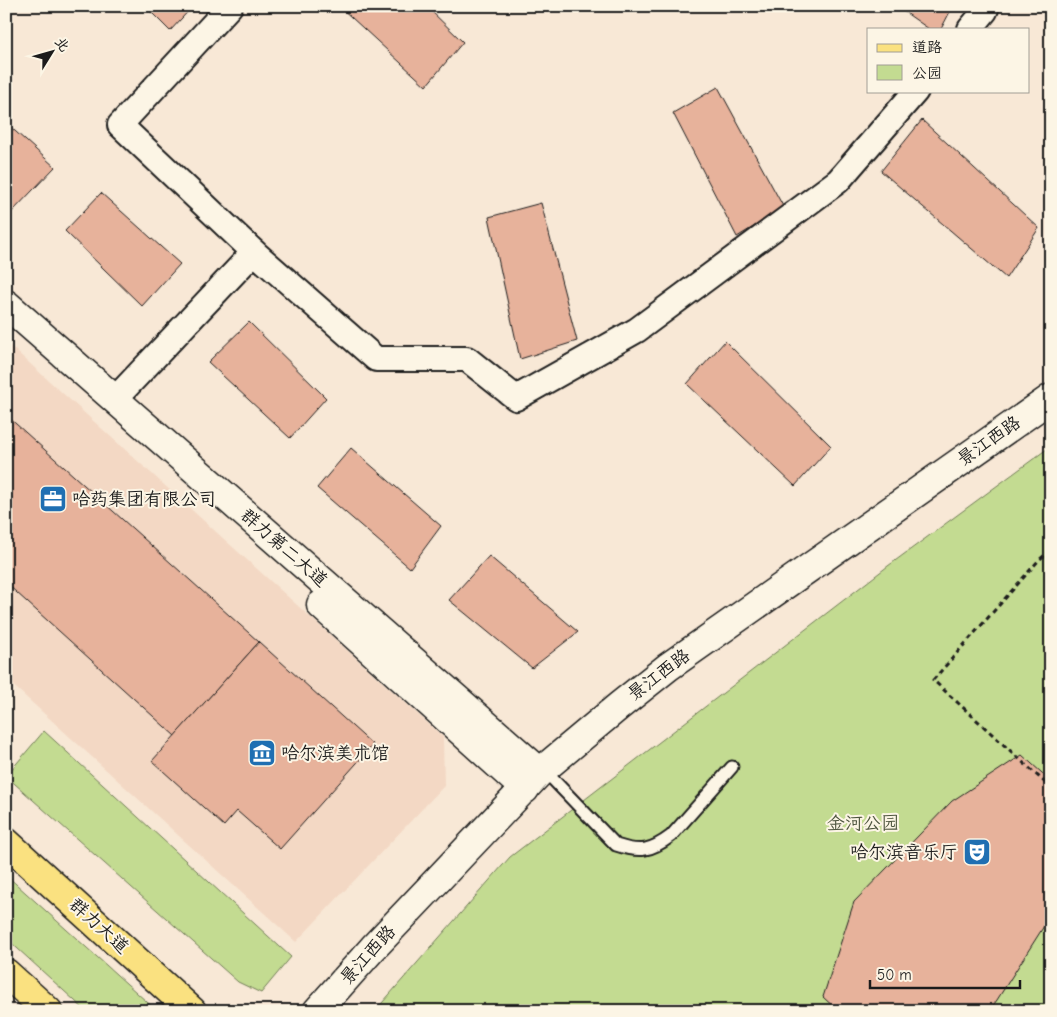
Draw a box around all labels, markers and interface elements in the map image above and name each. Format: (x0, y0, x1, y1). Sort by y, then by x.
north arrow (28, 28, 78, 78)
legend (867, 28, 1030, 92)
text: 北 (51, 34, 73, 55)
text: 道路 (912, 38, 942, 56)
text: 公园 (912, 64, 942, 82)
street label: 景江西路 (953, 412, 1025, 470)
office icon: 哈药集团有限公司 (38, 484, 68, 514)
place label: 哈药集团有限公司 (72, 489, 216, 510)
street label: 群力第二大道 (236, 505, 332, 591)
street label: 景江西路 (624, 645, 694, 705)
museum icon: 哈尔滨美术馆 (247, 738, 277, 768)
place label: 哈尔滨美术馆 (281, 743, 389, 764)
park label: 金河公园 (827, 813, 899, 834)
theatre icon: 哈尔滨音乐厅 (962, 837, 992, 867)
place label: 哈尔滨音乐厅 (850, 842, 958, 863)
street label: 群力大道 (65, 894, 133, 958)
street label: 景江西路 (336, 921, 400, 989)
scale bar (870, 957, 1020, 989)
text: 50 m (877, 966, 912, 984)

